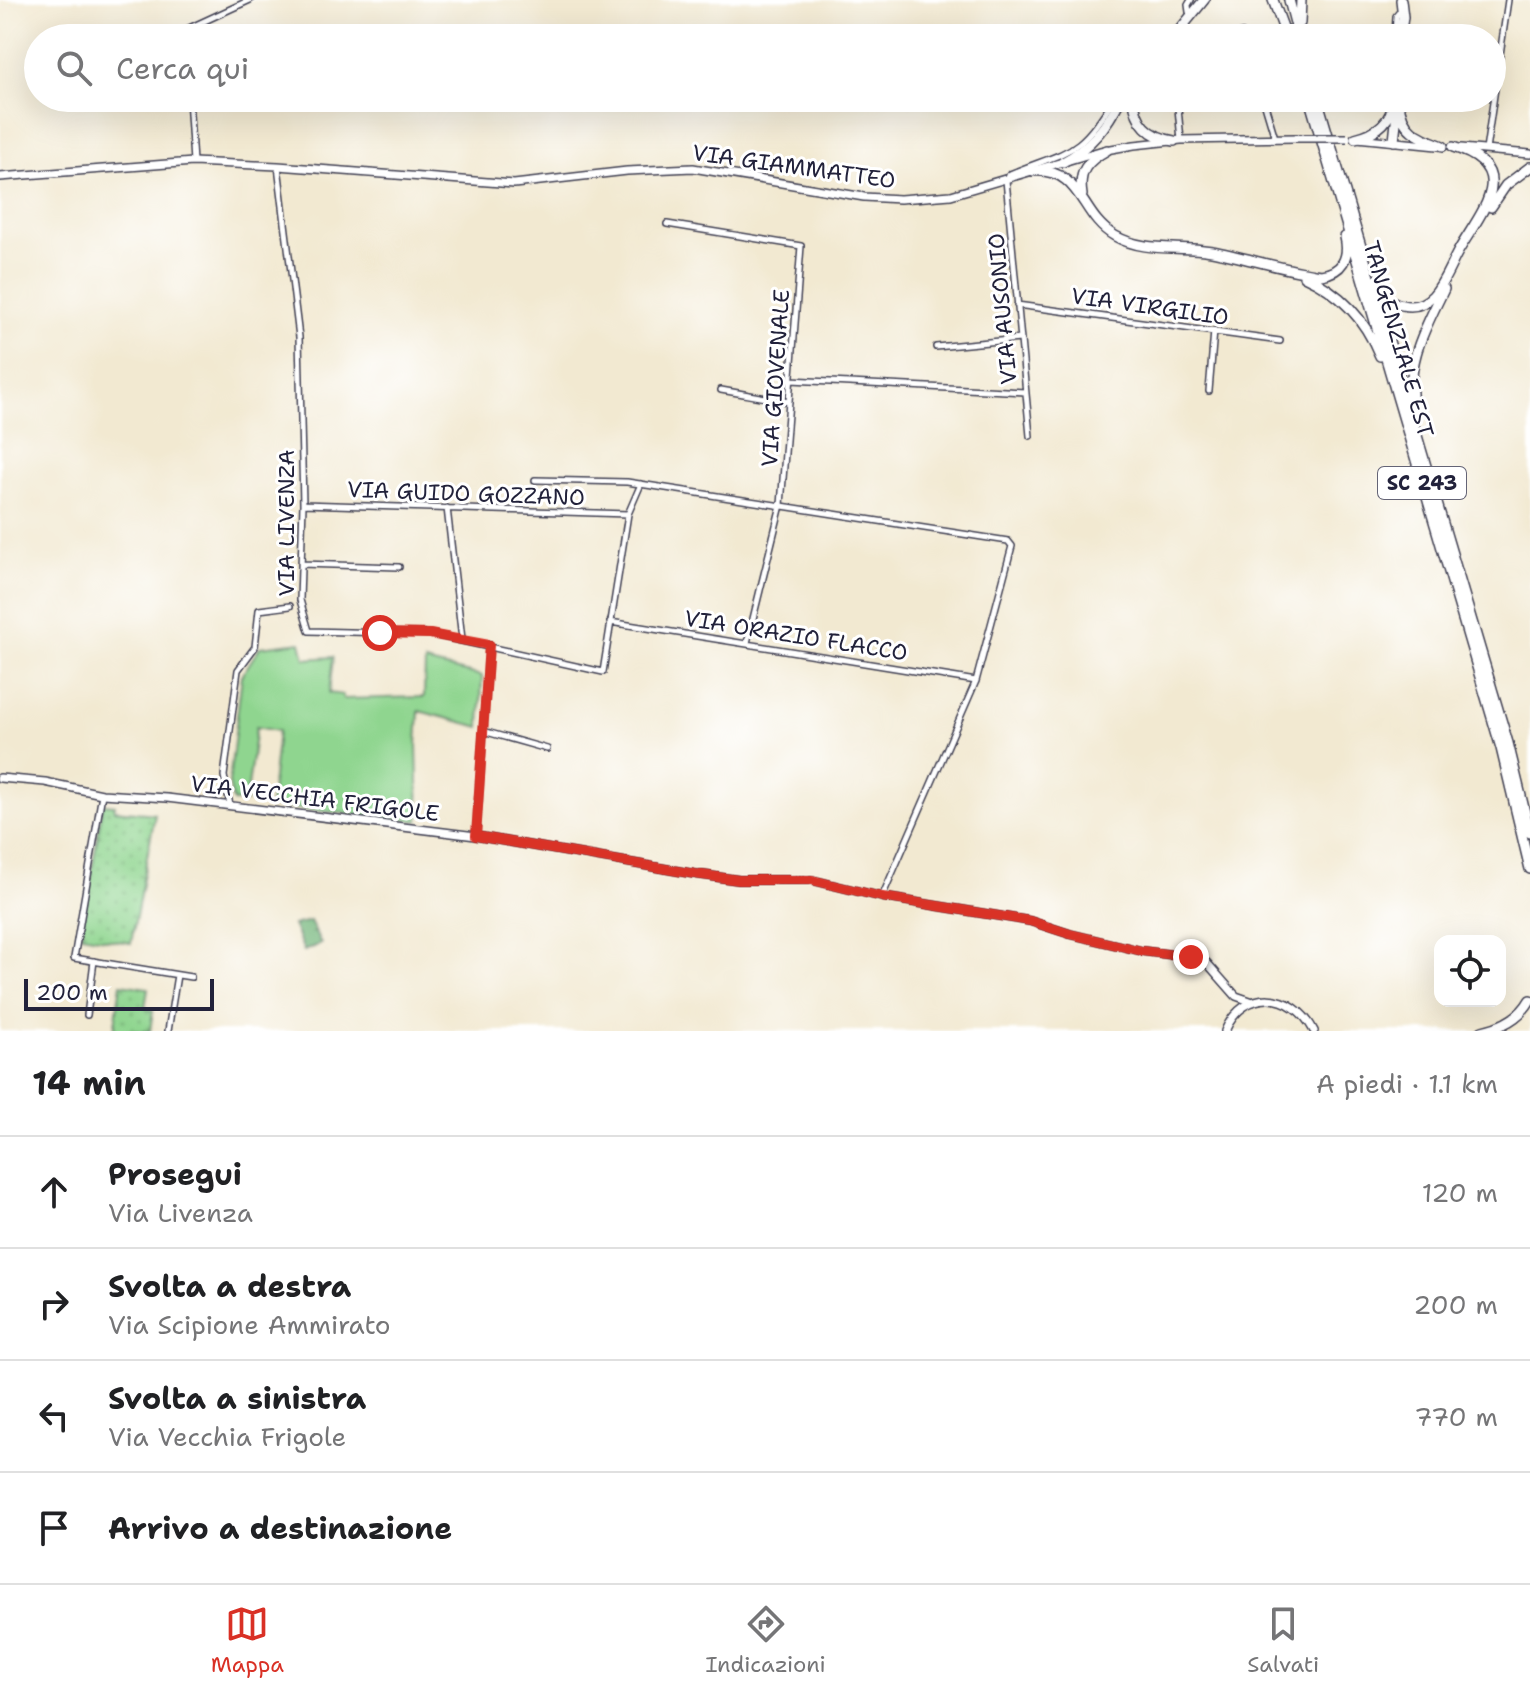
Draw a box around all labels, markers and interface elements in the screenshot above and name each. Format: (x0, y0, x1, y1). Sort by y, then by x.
search box (24, 24, 1506, 112)
icon: search (52, 46, 96, 90)
text: Cerca qui (116, 48, 249, 89)
street label: VIA GIAMMATTEO (691, 138, 897, 195)
street label: VIA AUSONIO (981, 232, 1024, 386)
street label: TANGENZIALE EST (1357, 237, 1441, 441)
street label: VIA VIRGILIO (1069, 281, 1231, 332)
street label: VIA GIOVENALE (755, 288, 796, 468)
street label: VIA LIVENZA (272, 450, 301, 596)
road number: SC 243 (1378, 467, 1466, 499)
street label: VIA GUIDO GOZZANO (347, 475, 585, 512)
street label: VIA ORAZIO FLACCO (682, 604, 909, 667)
route start (362, 615, 398, 651)
street label: VIA VECCHIA FRIGOLE (189, 769, 441, 828)
map controls (1434, 935, 1506, 1007)
button: locate (1434, 935, 1506, 1007)
route end (1173, 939, 1209, 975)
scale bar (24, 975, 214, 1011)
text: 200 m (36, 978, 108, 1007)
text: 14 min (32, 1060, 146, 1106)
text: A piedi · 1.1 km (1316, 1066, 1498, 1101)
text: Prosegui (108, 1154, 242, 1195)
icon: ahead (32, 1170, 76, 1214)
text: 120 m (1422, 1175, 1498, 1210)
text: Via Livenza (108, 1195, 253, 1230)
text: Svolta a destra (108, 1266, 351, 1307)
icon: right (32, 1282, 76, 1326)
text: 200 m (1413, 1287, 1498, 1322)
text: Via Scipione Ammirato (108, 1307, 391, 1342)
text: Svolta a sinistra (108, 1378, 366, 1419)
icon: left (32, 1394, 76, 1438)
text: 770 m (1414, 1399, 1498, 1434)
text: Via Vecchia Frigole (108, 1419, 346, 1454)
icon: arrive (32, 1506, 76, 1550)
text: Arrivo a destinazione (108, 1508, 452, 1549)
tab: Mappa (211, 1602, 284, 1679)
tab: Indicazioni (706, 1602, 826, 1679)
tab: Salvati (1247, 1602, 1319, 1679)

